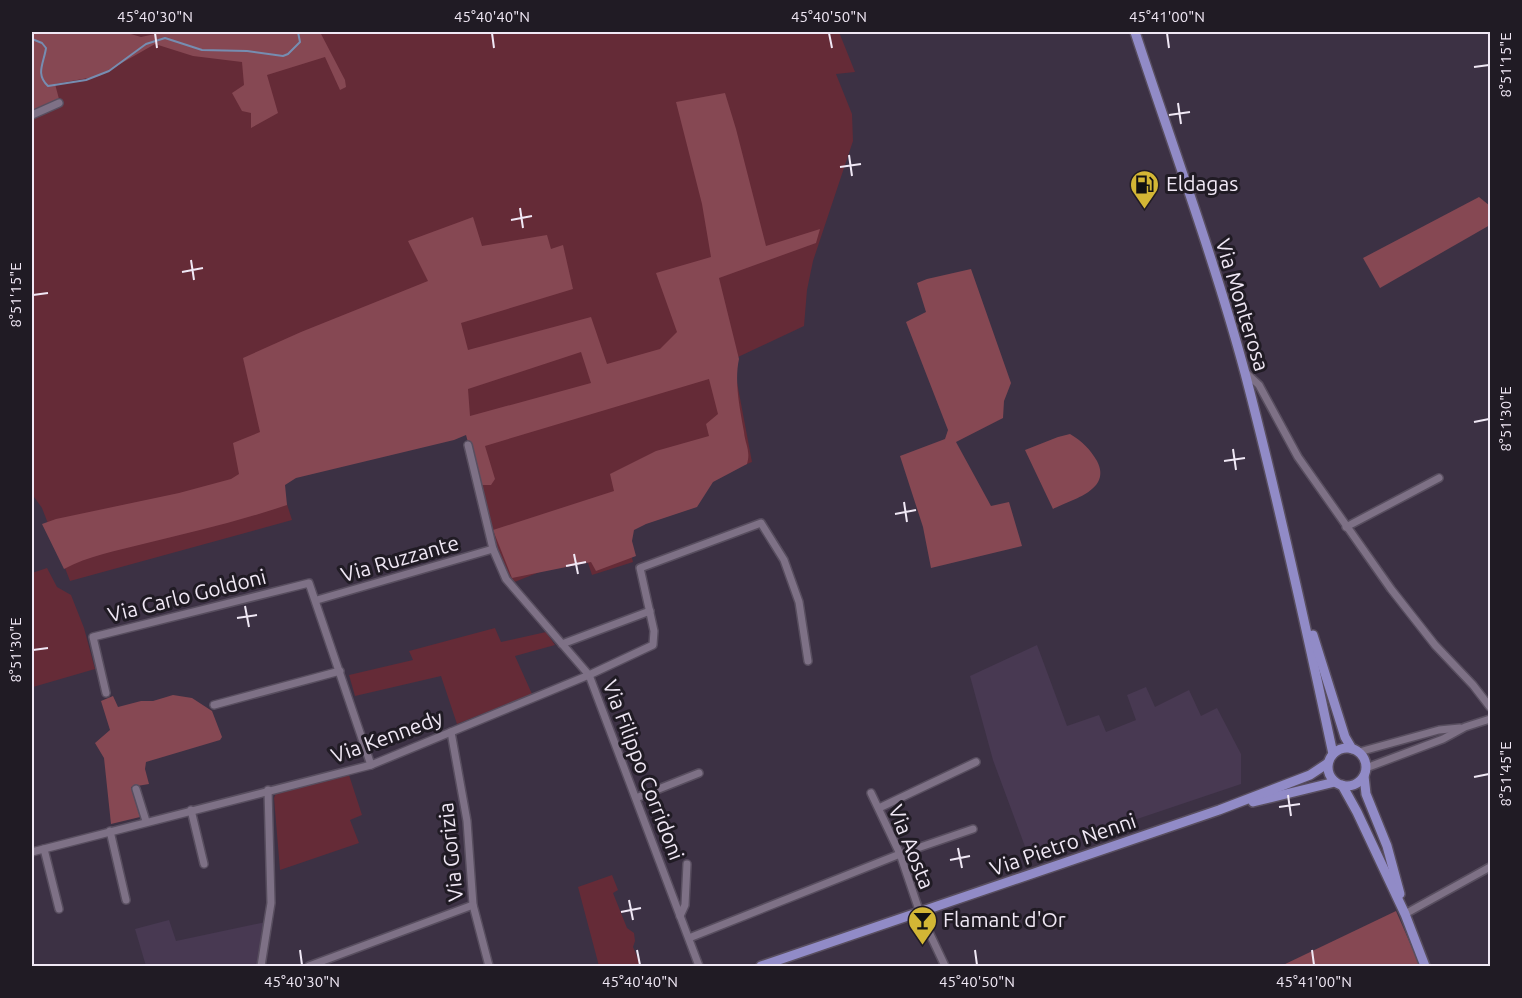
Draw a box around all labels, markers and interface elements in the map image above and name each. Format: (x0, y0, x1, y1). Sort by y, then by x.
text: 45°40'30"N (117, 8, 193, 25)
text: 45°40'40"N (454, 8, 530, 25)
text: 45°40'50"N (791, 8, 867, 25)
text: 45°41'00"N (1129, 8, 1205, 25)
text: 8°51'15"E (1497, 32, 1514, 98)
fuel station icon: Eldagas (1129, 168, 1161, 210)
place label: Eldagas (1166, 171, 1238, 195)
street label: Via Monterosa (1211, 236, 1274, 374)
text: 8°51'15"E (7, 262, 24, 328)
text: 8°51'30"E (1497, 386, 1514, 452)
street label: Via Ruzzante (338, 530, 462, 586)
street label: Via Carlo Goldoni (105, 564, 268, 626)
text: 8°51'30"E (7, 617, 24, 683)
street label: Via Filippo Corridoni (599, 676, 689, 863)
street label: Via Kennedy (328, 705, 446, 767)
text: 8°51'45"E (1497, 741, 1514, 807)
street label: Via Gorizia (433, 801, 467, 903)
street label: Via Aosta (884, 801, 940, 892)
street label: Via Pietro Nenni (986, 808, 1139, 880)
bar icon: Flamant d'Or (906, 904, 938, 946)
place label: Flamant d'Or (943, 907, 1066, 931)
text: 45°40'30"N (264, 973, 340, 990)
text: 45°40'40"N (602, 973, 678, 990)
text: 45°40'50"N (939, 973, 1015, 990)
text: 45°41'00"N (1276, 973, 1352, 990)

